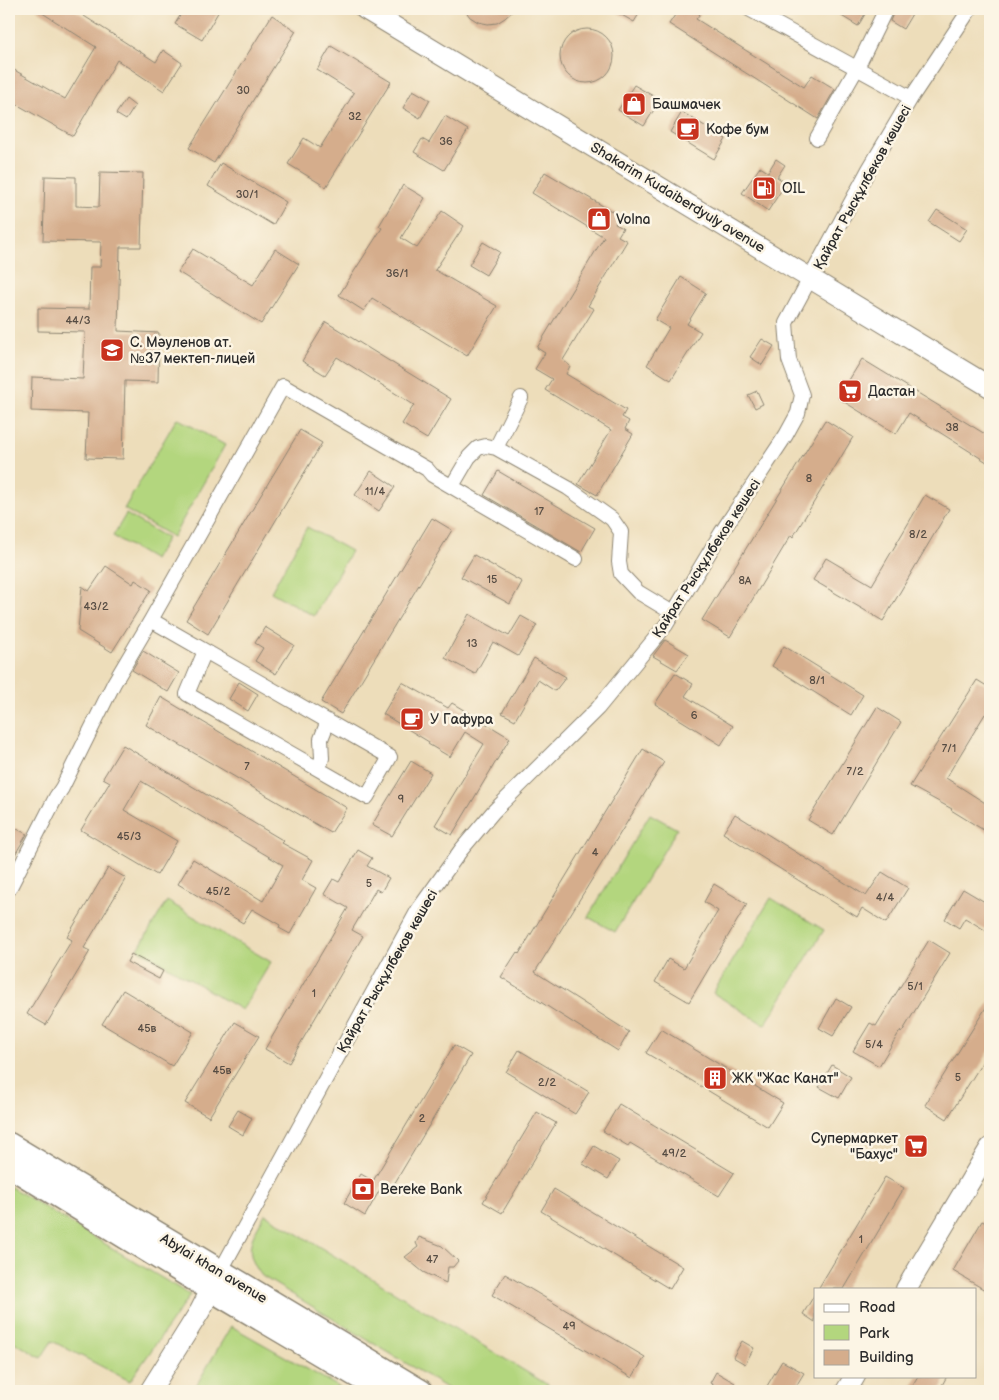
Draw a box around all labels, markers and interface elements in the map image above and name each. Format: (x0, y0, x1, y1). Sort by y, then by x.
house number: 30 (236, 84, 250, 97)
shop icon: Башмачек (621, 91, 647, 117)
place label: Башмачек (652, 96, 721, 113)
street label: Қайрат Рысқұлбеков көшесі (810, 102, 915, 273)
house number: 32 (348, 110, 362, 123)
cafe icon: Кофе бум (675, 116, 701, 142)
place label: Кофе бум (706, 121, 769, 138)
house number: 36 (439, 135, 453, 148)
street label: Shakarim Kudaiberdyuly avenue (588, 139, 768, 256)
fuel station icon: OIL (751, 175, 777, 201)
place label: OIL (782, 180, 805, 197)
house number: 30/1 (236, 188, 258, 201)
shop icon: Volna (586, 206, 612, 232)
place label: Volna (616, 211, 651, 228)
house number: 36/1 (386, 267, 408, 280)
house number: 44/3 (65, 314, 91, 327)
place label: С. Мәуленов ат. №37 мектеп-лицей (130, 334, 255, 367)
school or university icon: С. Мәуленов ат. №37 мектеп-лицей (99, 337, 125, 363)
supermarket icon: Дастан (837, 378, 863, 404)
place label: Дастан (868, 383, 916, 400)
house number: 38 (945, 421, 959, 434)
house number: 8 (806, 472, 812, 485)
street label: Қайрат Рысқұлбеков көшесі (649, 476, 764, 641)
house number: 11/4 (365, 485, 385, 498)
house number: 17 (534, 505, 544, 518)
house number: 8/2 (909, 528, 927, 541)
house number: 15 (487, 573, 497, 586)
house number: 8А (738, 574, 752, 587)
house number: 43/2 (84, 600, 109, 613)
house number: 13 (466, 637, 478, 650)
house number: 8/1 (809, 674, 825, 687)
cafe icon: У Гафура (399, 706, 425, 732)
house number: 6 (691, 709, 698, 722)
place label: У Гафура (430, 711, 494, 728)
house number: 7/1 (942, 742, 956, 755)
house number: 7 (244, 760, 250, 773)
house number: 7/2 (847, 765, 864, 778)
house number: 9 (398, 793, 404, 806)
house number: 45/3 (117, 830, 142, 843)
house number: 4 (592, 846, 599, 859)
house number: 5 (366, 877, 372, 890)
house number: 45/2 (206, 885, 231, 898)
street label: Қайрат Рысқұлбеков көшесі (334, 887, 441, 1056)
house number: 4/4 (876, 891, 894, 904)
house number: 5/1 (907, 980, 923, 993)
house number: 1 (312, 987, 316, 1000)
house number: 45в (138, 1022, 157, 1035)
house number: 5/4 (865, 1038, 883, 1051)
house number: 45в (213, 1064, 232, 1077)
building icon: ЖК "Жас Канат" (702, 1065, 728, 1091)
place label: ЖК "Жас Канат" (732, 1070, 839, 1087)
house number: 5 (955, 1071, 961, 1084)
house number: 2/2 (538, 1076, 556, 1089)
house number: 2 (419, 1112, 426, 1125)
place label: Супермаркет "Бахус" (811, 1130, 898, 1163)
supermarket icon: Супермаркет "Бахус" (903, 1133, 929, 1159)
house number: 49/2 (662, 1147, 687, 1160)
bank icon: Bereke Bank (350, 1176, 376, 1202)
place label: Bereke Bank (380, 1181, 462, 1198)
street label: Abylai khan avenue (157, 1230, 270, 1307)
house number: 1 (859, 1233, 863, 1246)
house number: 47 (426, 1253, 439, 1266)
legend (814, 1288, 976, 1378)
text: Road (859, 1298, 895, 1317)
house number: 49 (562, 1320, 576, 1333)
text: Park (859, 1324, 890, 1343)
text: Building (859, 1348, 914, 1367)

